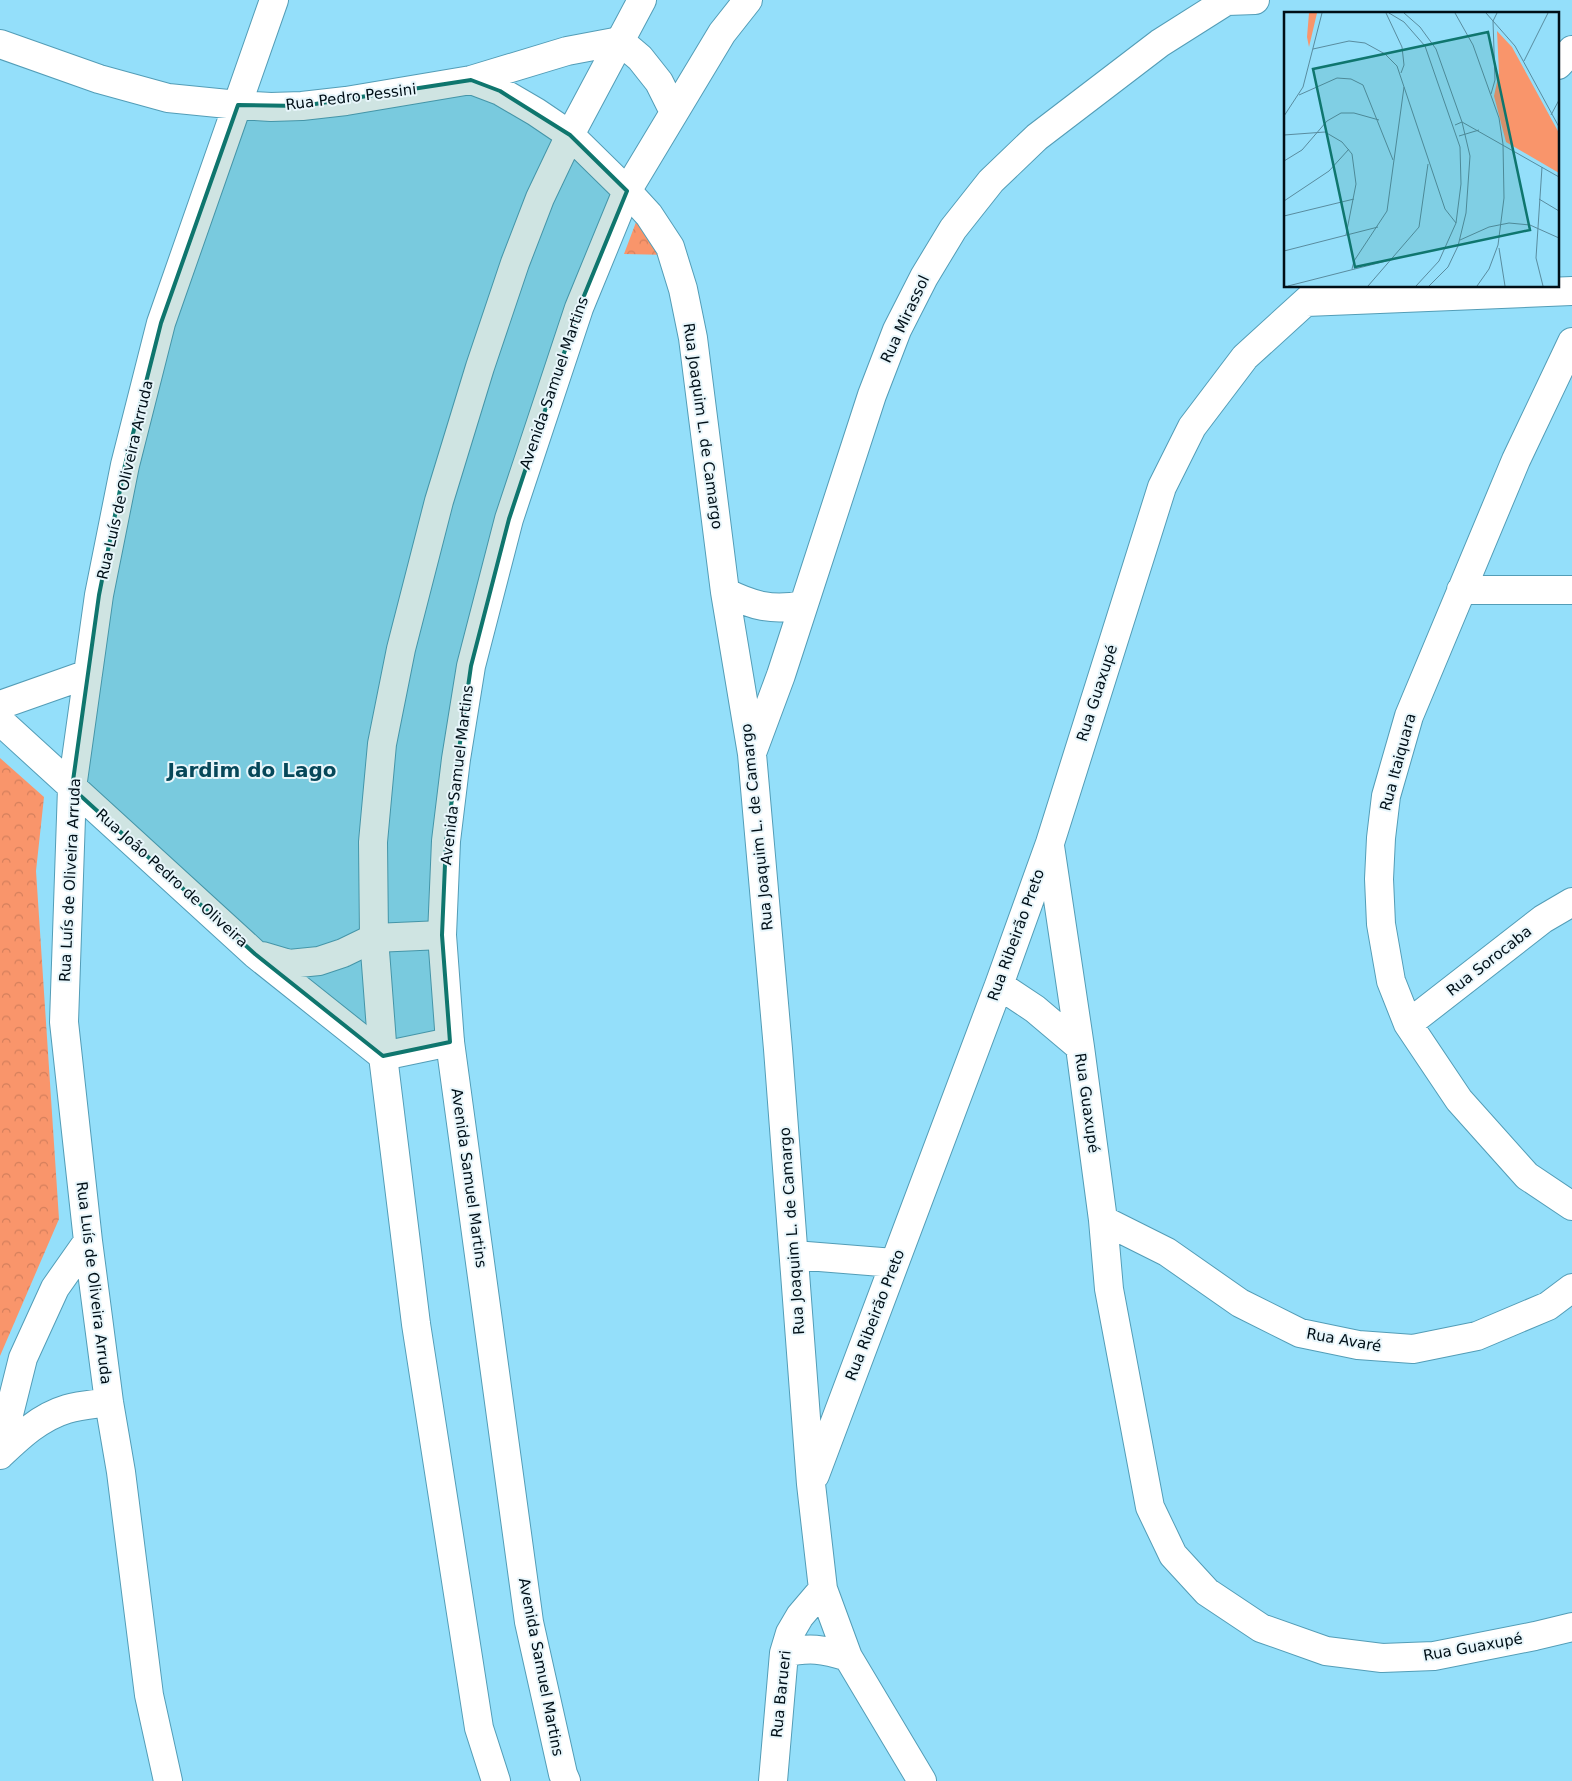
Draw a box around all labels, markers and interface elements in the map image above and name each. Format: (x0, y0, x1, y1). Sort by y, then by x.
inset map (1284, 12, 1560, 288)
street label: Rua Pedro Pessini (285, 80, 417, 114)
street label: Rua Mirassol (877, 272, 933, 366)
street label: Avenida Samuel Martins (516, 294, 592, 472)
street label: Rua Joaquim L. de Camargo (680, 322, 726, 530)
street label: Rua Luís de Oliveira Arruda (93, 378, 157, 582)
street label: Rua Guaxupé (1073, 642, 1121, 744)
street label: Avenida Samuel Martins (437, 684, 477, 866)
street label: Rua Itaiquara (1376, 711, 1420, 813)
street label: Rua Joaquim L. de Camargo (737, 723, 777, 931)
district label: Jardim do Lago (165, 758, 337, 782)
street label: Rua Luís de Oliveira Arruda (56, 778, 84, 982)
street label: Rua João Pedro de Oliveira (92, 805, 252, 951)
street label: Rua Ribeirão Preto (984, 867, 1048, 1003)
street label: Rua Sorocaba (1443, 922, 1535, 1000)
street label: Rua Guaxupé (1071, 1052, 1103, 1154)
street label: Avenida Samuel Martins (447, 1087, 491, 1269)
street label: Rua Joaquim L. de Camargo (776, 1127, 808, 1335)
street label: Rua Luís de Oliveira Arruda (73, 1181, 115, 1385)
street label: Rua Ribeirão Preto (842, 1247, 908, 1383)
street label: Rua Avaré (1305, 1325, 1383, 1355)
street label: Avenida Samuel Martins (515, 1576, 567, 1758)
street label: Rua Guaxupé (1422, 1629, 1524, 1665)
street label: Rua Barueri (767, 1649, 795, 1739)

